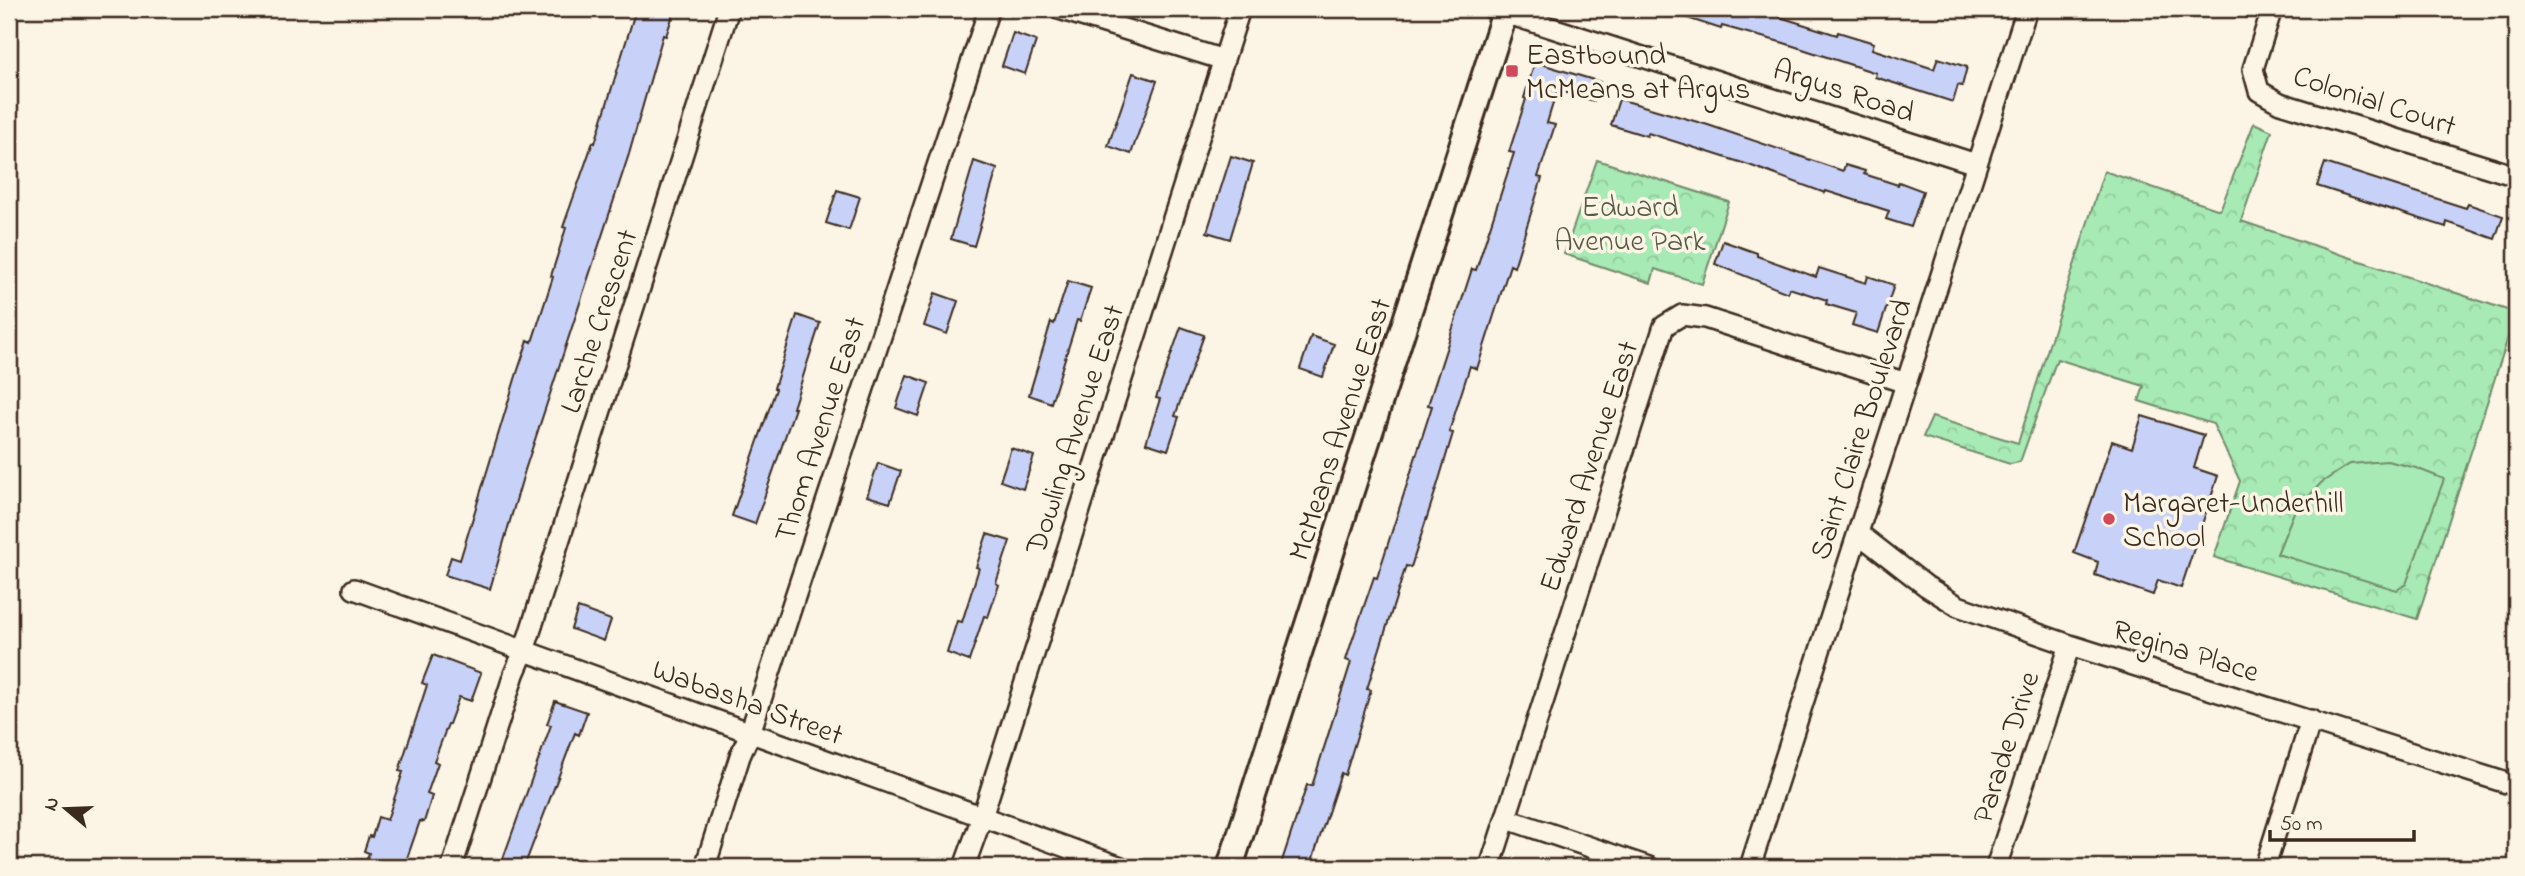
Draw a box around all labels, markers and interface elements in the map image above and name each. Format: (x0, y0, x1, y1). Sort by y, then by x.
place label: Eastbound McMeans at Argus (1526, 35, 1750, 113)
street label: Argus Road (1767, 49, 1920, 136)
street label: Colonial Court (2287, 56, 2461, 150)
marker: Eastbound McMeans at Argus (1504, 63, 1520, 79)
park label: Edward Avenue Park (1554, 187, 1707, 265)
street label: Larche Crescent (550, 224, 651, 420)
street label: McMeans Avenue East (1279, 293, 1405, 567)
street label: Saint Claire Boulevard (1800, 294, 1926, 566)
street label: Dowling Avenue East (1015, 300, 1138, 561)
street label: Thom Avenue East (765, 311, 879, 548)
street label: Edward Avenue East (1530, 336, 1652, 598)
place label: Margaret-Underhill School (2123, 483, 2344, 561)
marker: Margaret-Underhill School (2101, 511, 2117, 527)
street label: Regina Place (2106, 610, 2264, 696)
street label: Wabasha Street (645, 649, 849, 759)
street label: Parade Drive (1963, 666, 2053, 830)
north arrow (32, 774, 102, 844)
text: N (37, 794, 67, 815)
scale bar (2270, 799, 2413, 843)
text: 50 m (2280, 810, 2323, 840)

